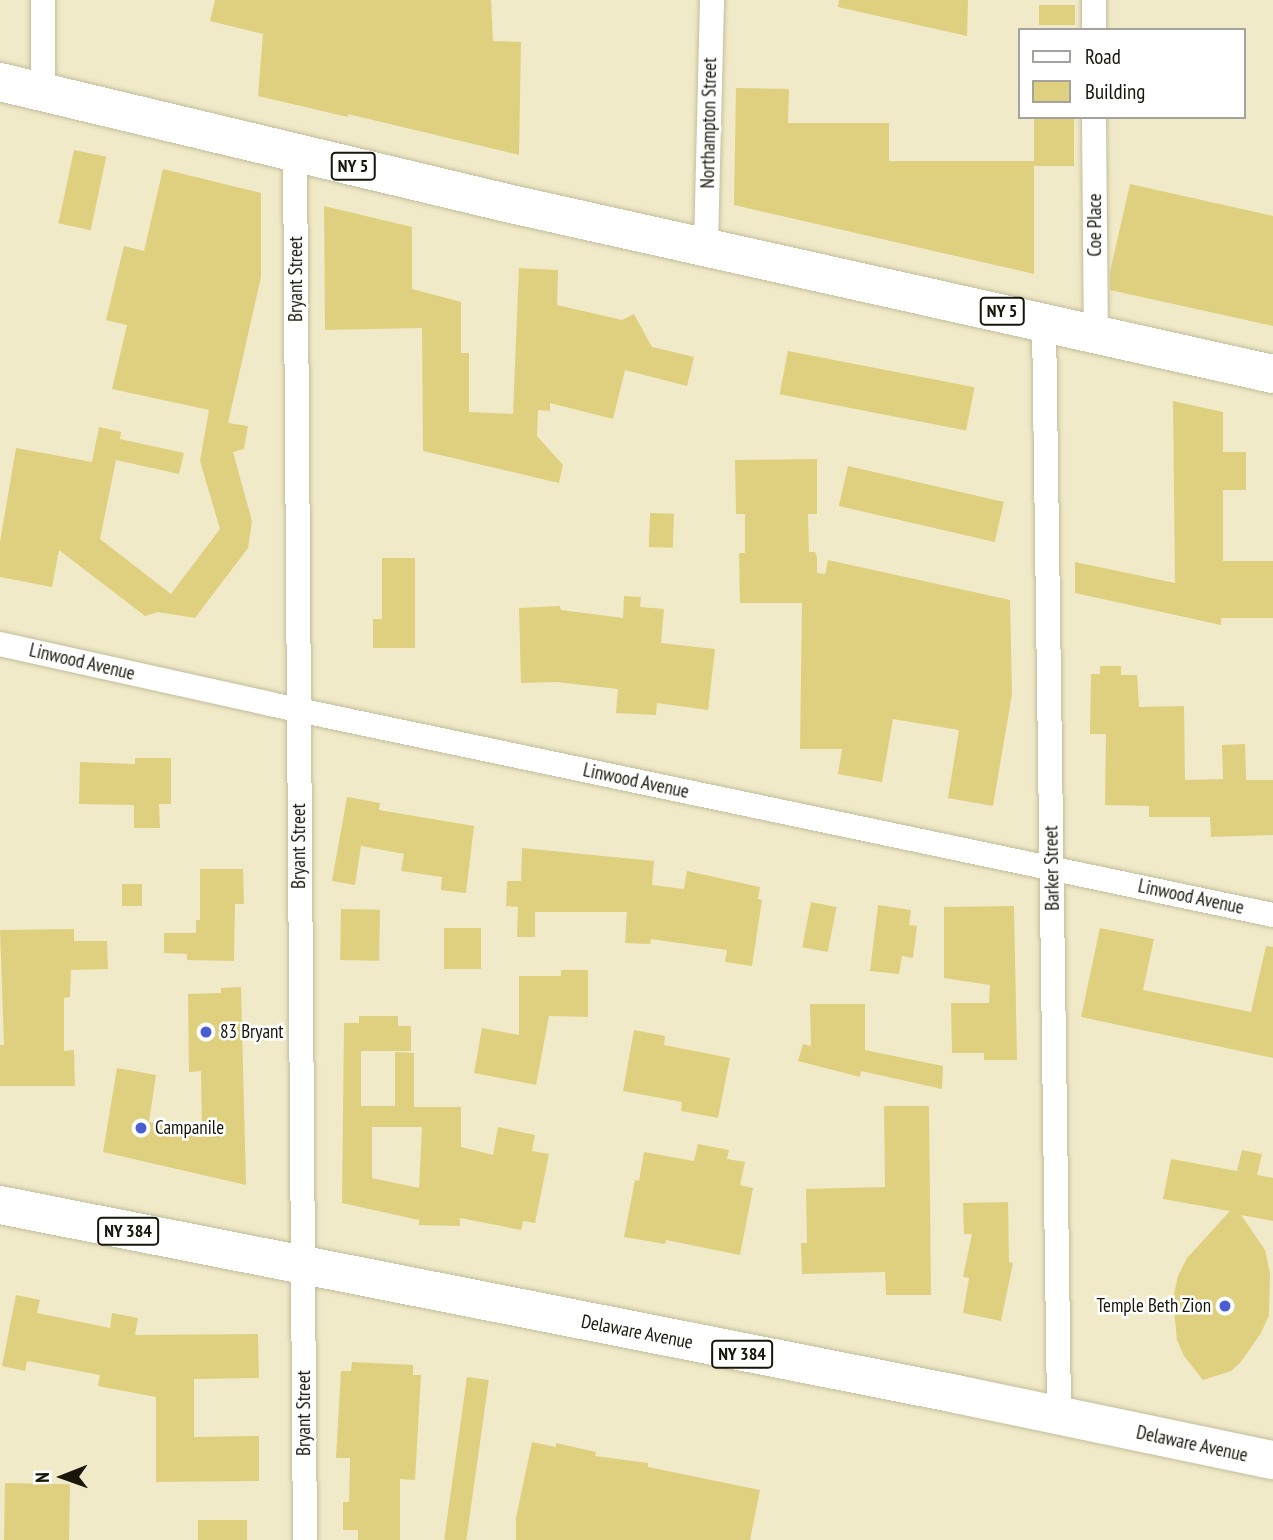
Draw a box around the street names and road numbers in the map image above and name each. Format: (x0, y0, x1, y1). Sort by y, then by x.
street label: Northampton Street (696, 57, 722, 189)
road number: NY 5 (330, 152, 376, 181)
street label: Coe Place (1084, 193, 1106, 257)
street label: Bryant Street (285, 236, 307, 322)
road number: NY 5 (979, 296, 1025, 326)
street label: Linwood Avenue (27, 639, 137, 685)
street label: Linwood Avenue (581, 759, 691, 803)
street label: Bryant Street (288, 803, 310, 889)
street label: Barker Street (1040, 825, 1064, 911)
street label: Linwood Avenue (1136, 875, 1246, 919)
road number: NY 384 (96, 1216, 160, 1246)
street label: Delaware Avenue (579, 1310, 695, 1354)
road number: NY 384 (710, 1339, 774, 1368)
street label: Bryant Street (293, 1370, 315, 1456)
street label: Delaware Avenue (1134, 1421, 1250, 1467)

